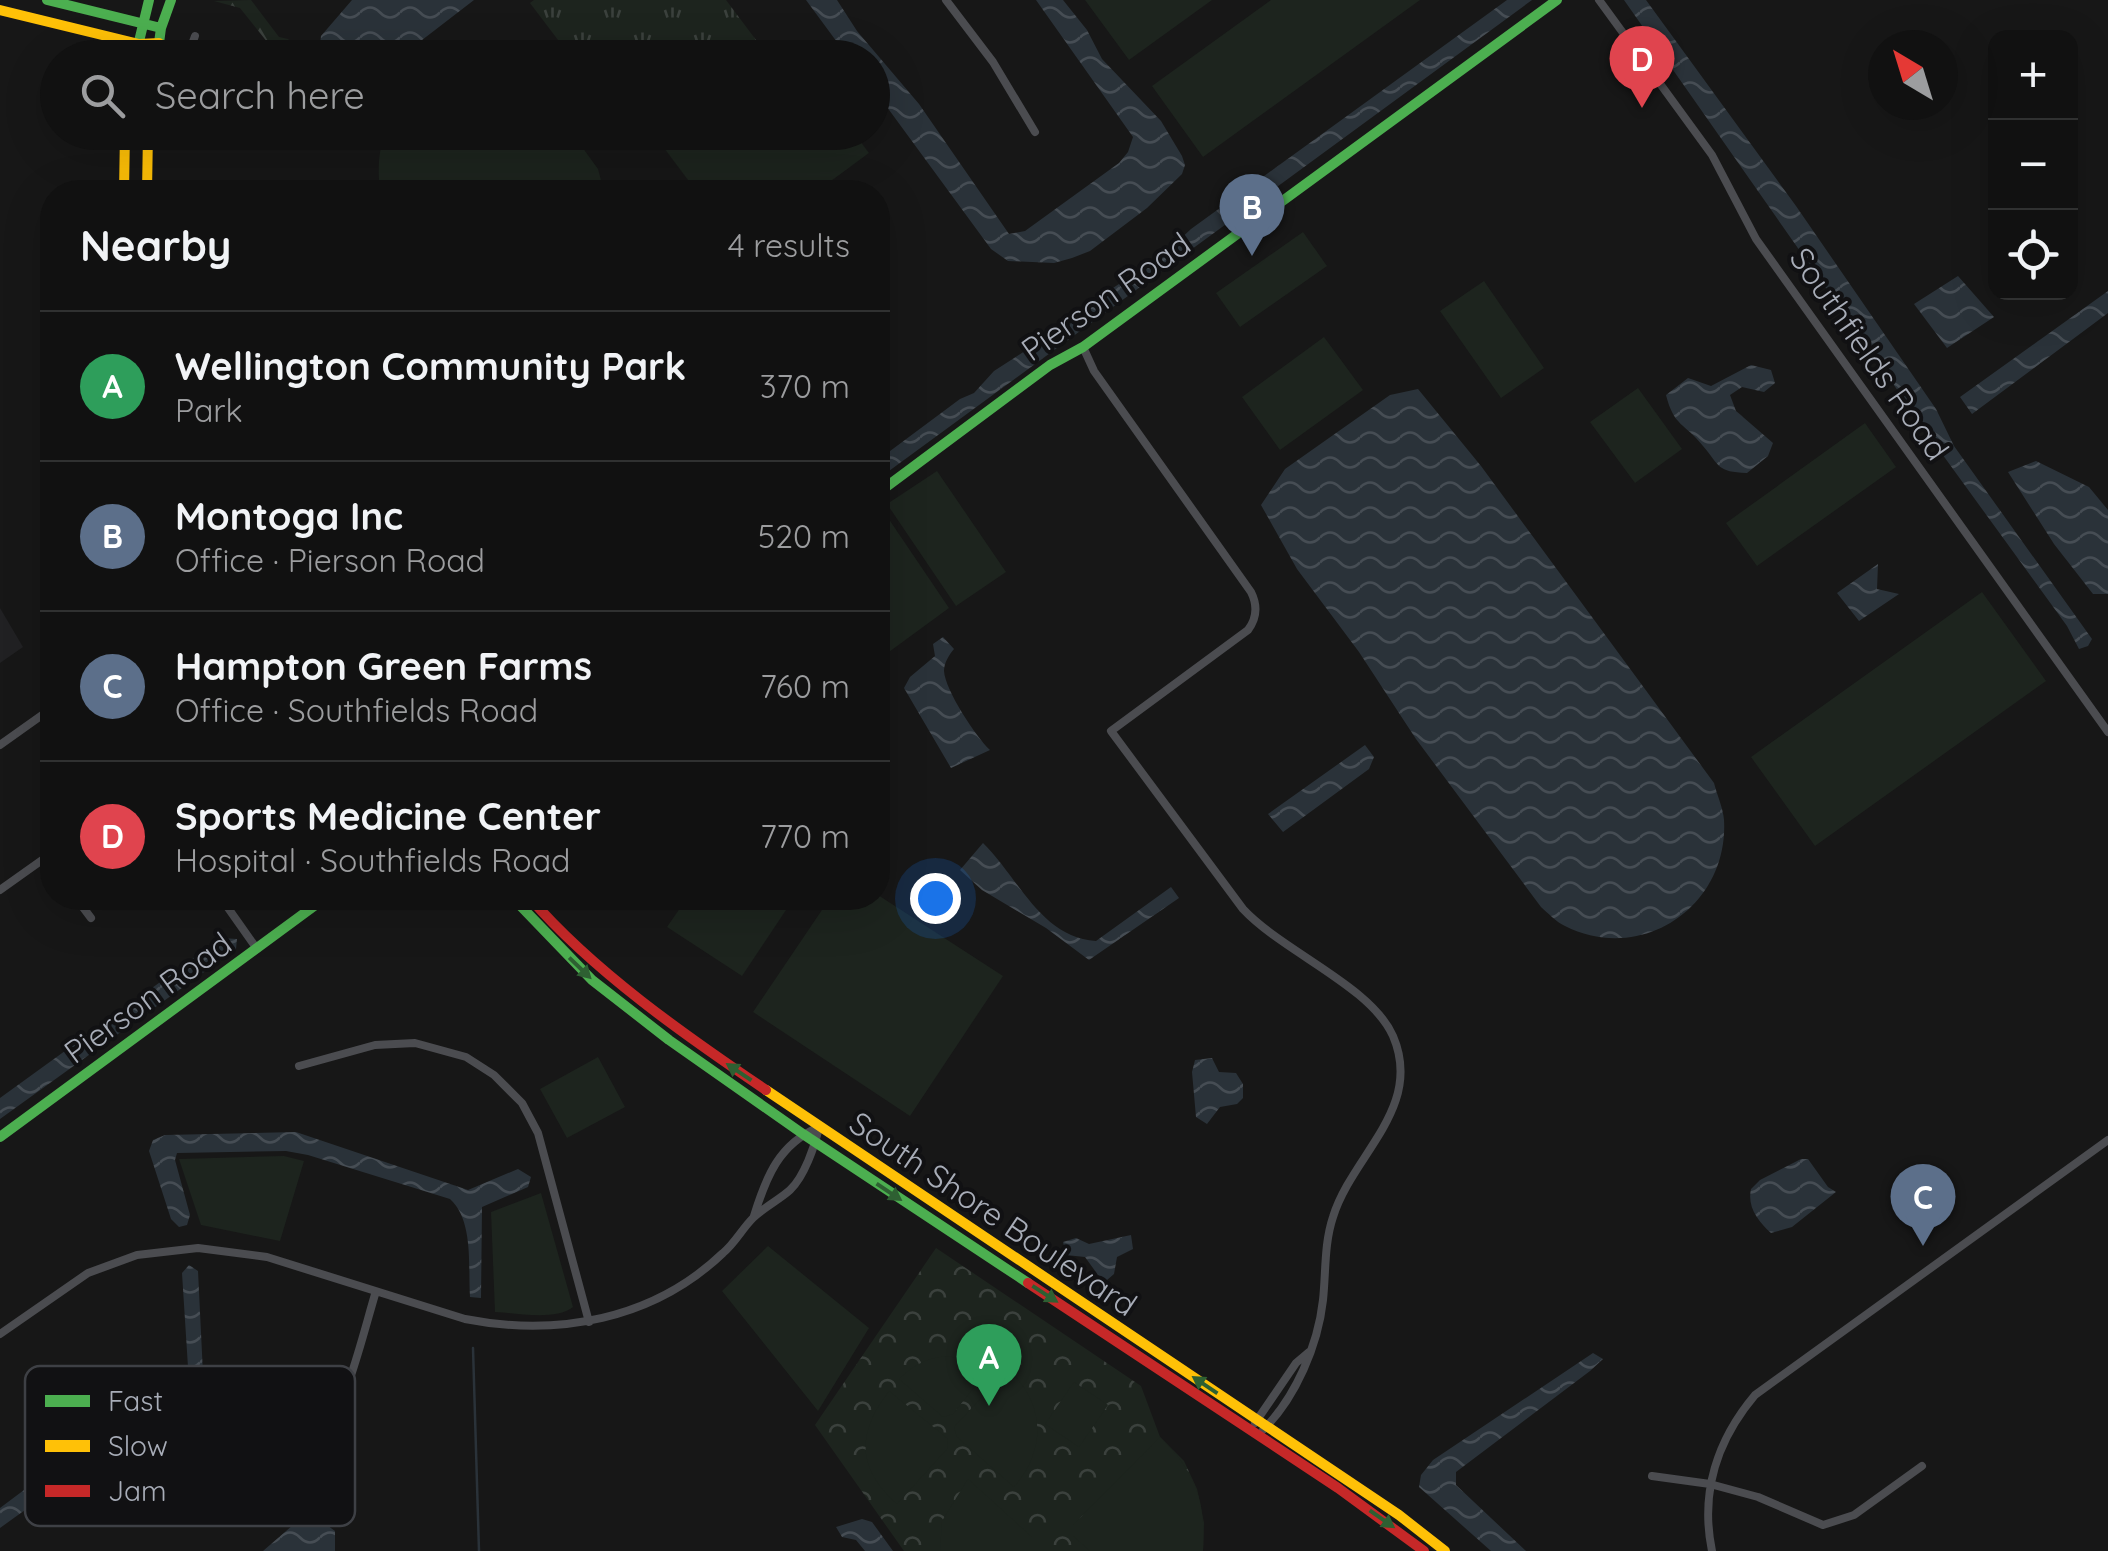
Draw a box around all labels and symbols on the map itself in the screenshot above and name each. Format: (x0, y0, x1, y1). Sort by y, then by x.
pin: D (1610, 26, 1674, 108)
north arrow (1868, 30, 1958, 120)
pin: B (1220, 174, 1284, 256)
street label: Pierson Road (1013, 223, 1198, 369)
street label: Southfields Road (1782, 239, 1958, 468)
your location (910, 873, 961, 924)
street label: Pierson Road (56, 923, 239, 1071)
one-way arrow (568, 956, 592, 979)
one-way arrow (725, 1064, 752, 1082)
street label: South Shore Boulevard (842, 1102, 1145, 1324)
pin: C (1890, 1164, 1956, 1246)
one-way arrow (876, 1182, 903, 1200)
one-way arrow (1031, 1284, 1058, 1303)
pin: A (956, 1324, 1022, 1406)
legend (25, 1366, 355, 1526)
one-way arrow (1191, 1376, 1218, 1395)
text: Fast (108, 1383, 163, 1418)
text: Slow (108, 1428, 168, 1463)
text: Jam (108, 1473, 167, 1508)
one-way arrow (1369, 1509, 1395, 1528)

